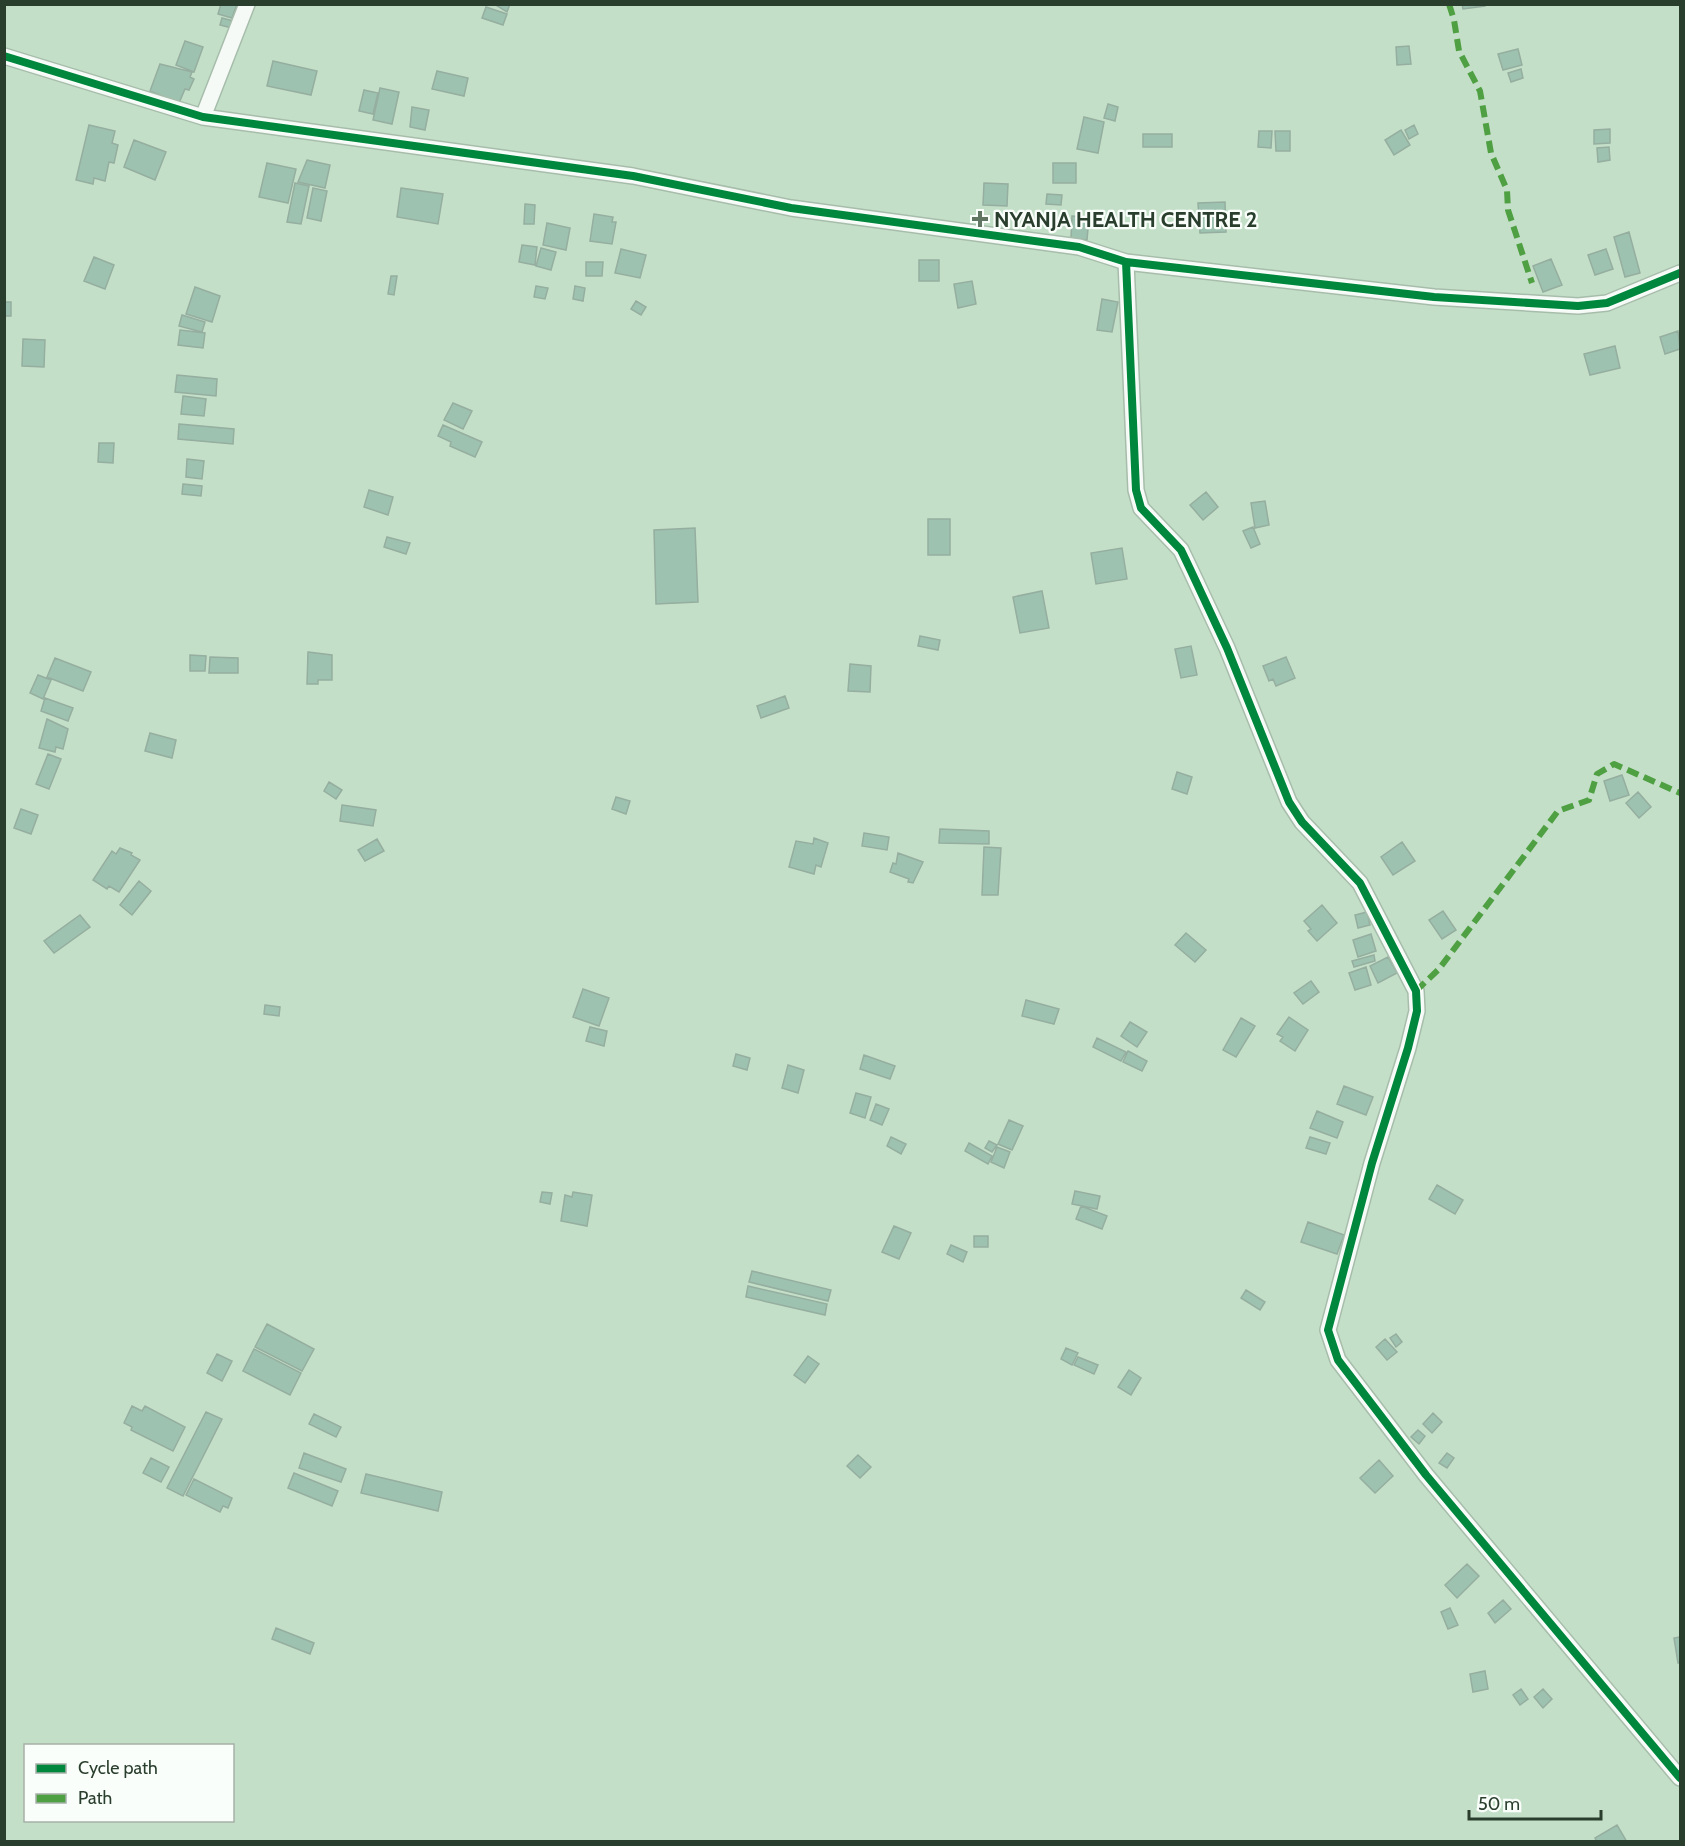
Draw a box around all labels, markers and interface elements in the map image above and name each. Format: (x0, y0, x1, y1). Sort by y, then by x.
place label: NYANJA HEALTH CENTRE 2 (994, 206, 1257, 233)
marker: NYANJA HEALTH CENTRE 2 (971, 210, 989, 228)
legend (24, 1744, 234, 1822)
text: Cycle path (78, 1757, 158, 1779)
scale bar (1469, 1783, 1601, 1821)
text: Path (78, 1787, 112, 1809)
text: 50 m (1478, 1793, 1520, 1815)

